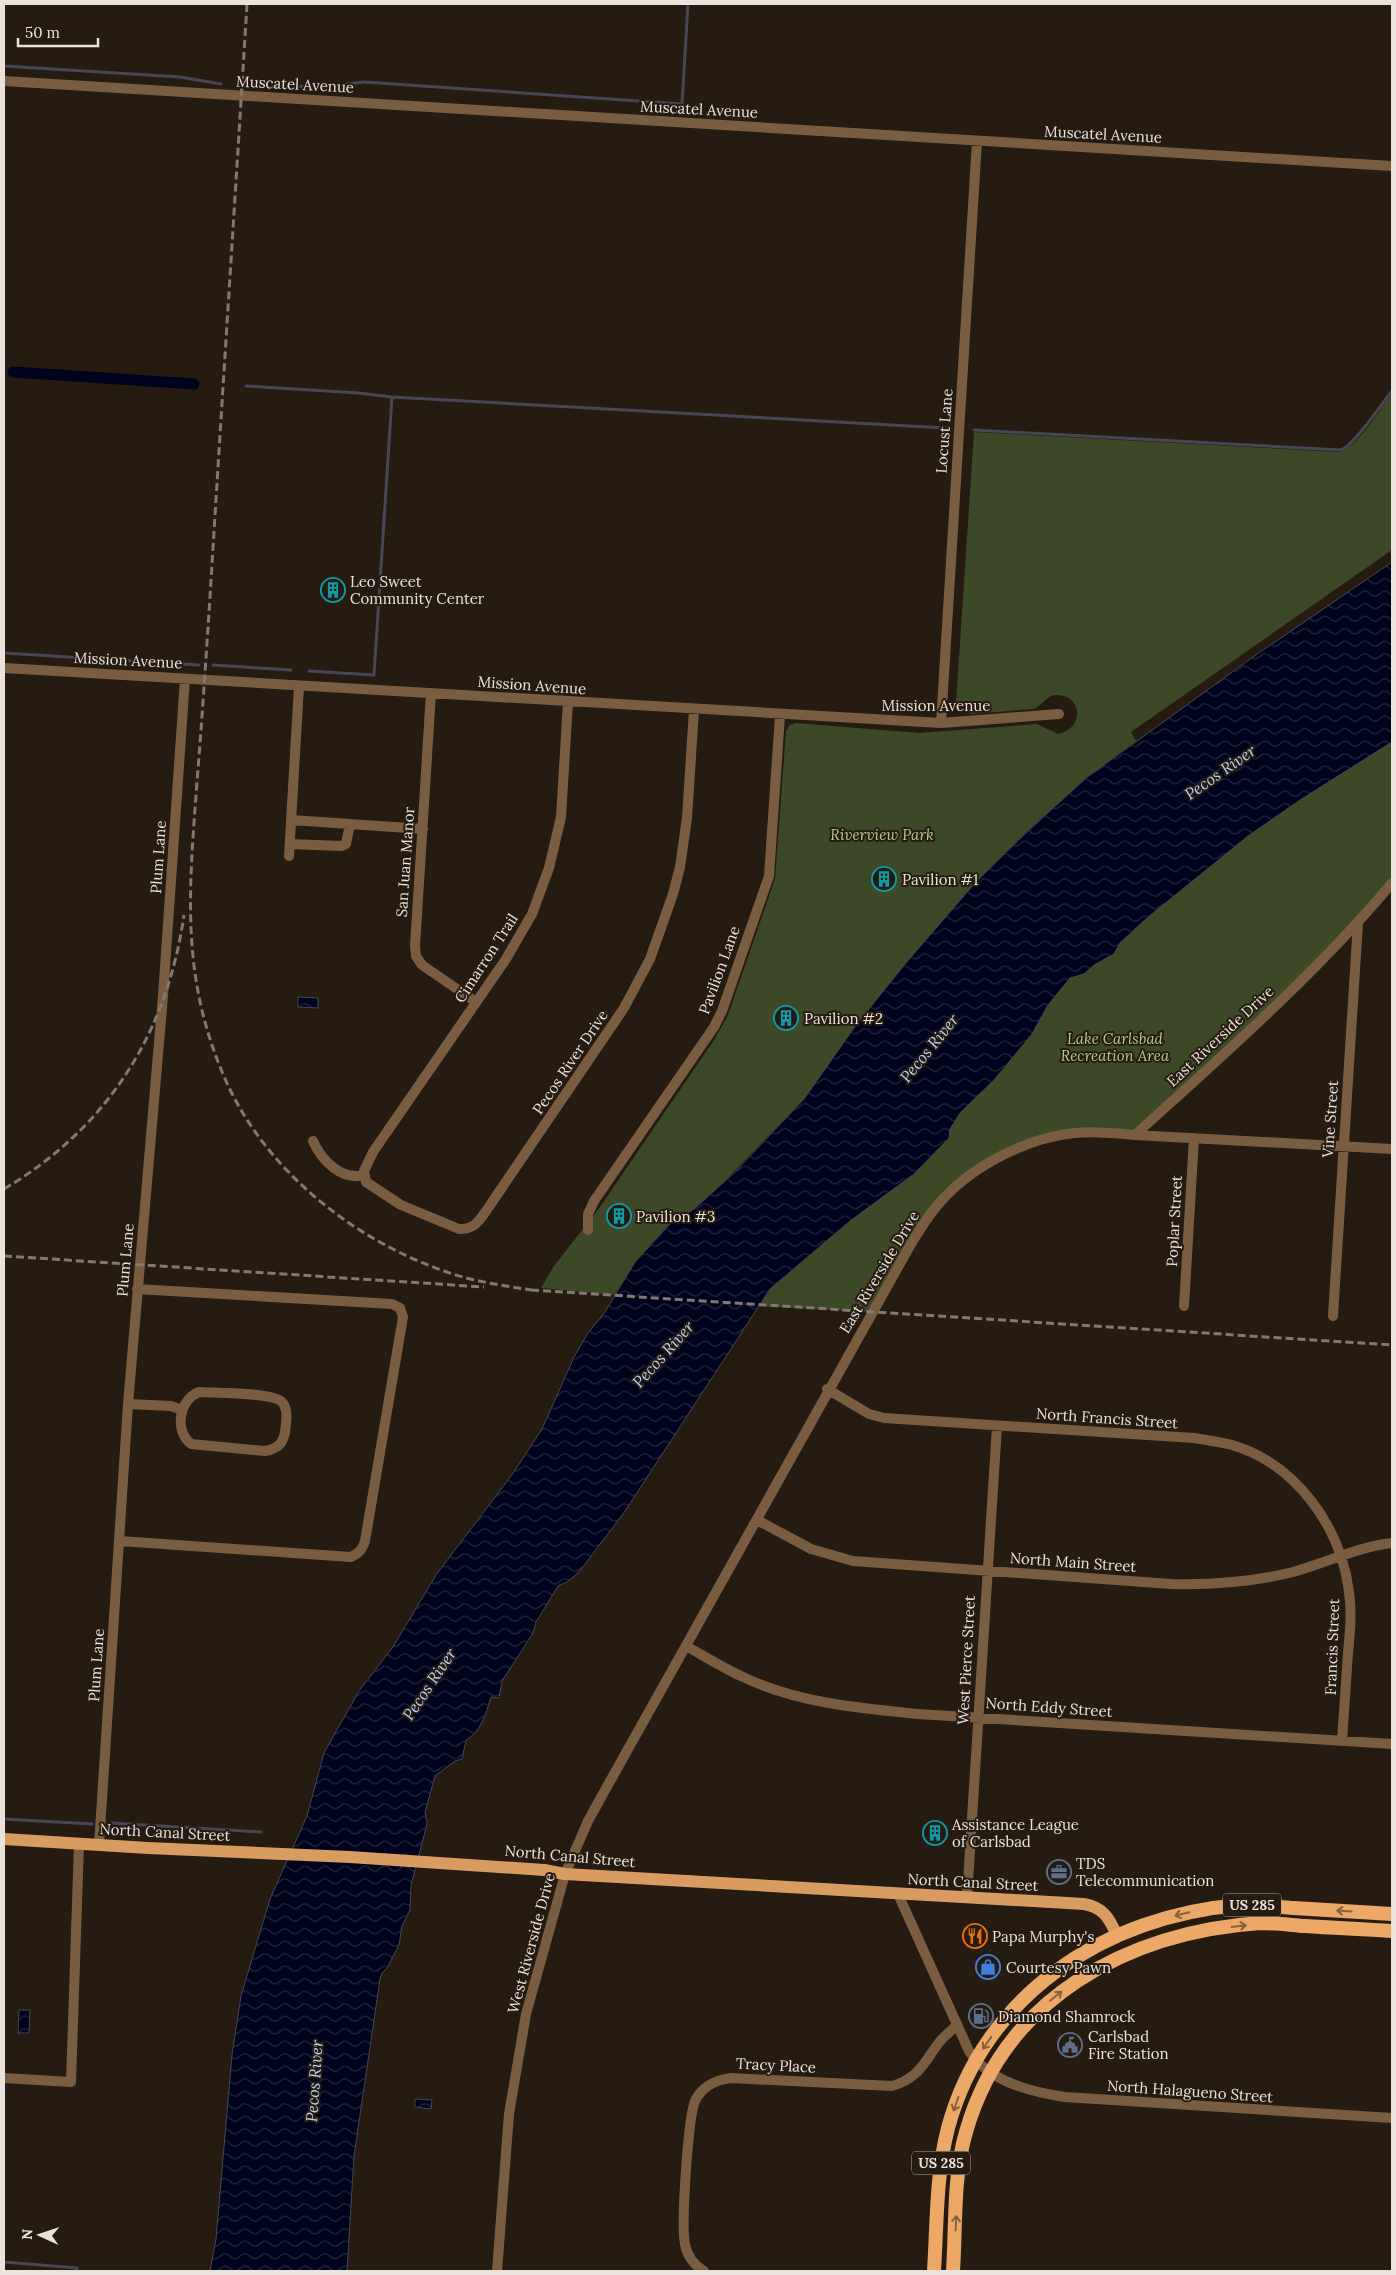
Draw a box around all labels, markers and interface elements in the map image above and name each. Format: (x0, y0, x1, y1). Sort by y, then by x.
scale bar (18, 15, 98, 47)
text: 50 m (25, 23, 60, 42)
street label: Muscatel Avenue (236, 71, 354, 97)
street label: Muscatel Avenue (640, 96, 758, 122)
street label: Muscatel Avenue (1044, 121, 1162, 147)
street label: Locust Lane (932, 388, 956, 474)
place label: Leo Sweet Community Center (350, 572, 485, 608)
building icon: Leo Sweet Community Center (320, 577, 346, 603)
street label: Mission Avenue (73, 648, 183, 672)
street label: Mission Avenue (477, 672, 587, 698)
street label: Mission Avenue (882, 696, 990, 715)
water label: Pecos River (1180, 740, 1260, 804)
street label: San Juan Manor (392, 806, 418, 918)
street label: Plum Lane (146, 820, 170, 894)
park label: Riverview Park (830, 825, 934, 844)
building icon: Pavilion #1 (871, 866, 897, 892)
place label: Pavilion #1 (902, 870, 978, 889)
street label: Cimarron Trail (450, 910, 522, 1006)
street label: Pavilion Lane (694, 923, 744, 1017)
street label: East Riverside Drive (1163, 982, 1277, 1090)
building icon: Pavilion #2 (773, 1005, 799, 1031)
street label: Pecos River Drive (528, 1006, 612, 1118)
place label: Pavilion #2 (804, 1009, 883, 1028)
water label: Pecos River (895, 1009, 963, 1086)
park label: Lake Carlsbad Recreation Area (1061, 1029, 1170, 1065)
street label: Vine Street (1318, 1079, 1342, 1159)
street label: Poplar Street (1162, 1175, 1186, 1267)
building icon: Pavilion #3 (606, 1203, 632, 1229)
place label: Pavilion #3 (636, 1207, 715, 1226)
street label: East Riverside Drive (835, 1207, 923, 1337)
street label: Plum Lane (112, 1223, 138, 1297)
water label: Pecos River (628, 1316, 699, 1391)
street label: North Francis Street (1035, 1404, 1179, 1432)
street label: North Main Street (1009, 1548, 1137, 1576)
street label: West Pierce Street (953, 1595, 979, 1725)
street label: Francis Street (1321, 1598, 1343, 1696)
street label: Plum Lane (84, 1628, 108, 1702)
water label: Pecos River (398, 1644, 461, 1724)
street label: North Eddy Street (985, 1693, 1113, 1721)
place label: Assistance League of Carlsbad (951, 1815, 1079, 1851)
street label: North Canal Street (99, 1819, 231, 1845)
building icon: Assistance League of Carlsbad (922, 1820, 948, 1846)
street label: North Canal Street (504, 1841, 636, 1871)
place label: TDS Telecommunication (1076, 1854, 1214, 1890)
office icon: TDS Telecommunication (1046, 1859, 1072, 1885)
street label: North Canal Street (907, 1869, 1039, 1895)
street label: West Riverside Drive (503, 1871, 559, 2015)
road number: US 285 (1223, 1894, 1281, 1916)
one-way arrow (1336, 1906, 1352, 1915)
one-way arrow (1174, 1910, 1190, 1919)
one-way arrow (1230, 1921, 1246, 1931)
restaurant icon: Papa Murphy's (962, 1923, 988, 1949)
place label: Papa Murphy's (992, 1927, 1094, 1946)
shop icon: Courtesy Pawn (975, 1954, 1001, 1980)
place label: Courtesy Pawn (1006, 1958, 1111, 1977)
one-way arrow (1049, 1990, 1062, 2001)
fuel station icon: Diamond Shamrock (968, 2003, 994, 2029)
place label: Diamond Shamrock (998, 2007, 1135, 2026)
place label: Carlsbad Fire Station (1088, 2027, 1169, 2063)
public building icon: Carlsbad Fire Station (1057, 2032, 1083, 2058)
one-way arrow (982, 2036, 992, 2050)
water label: Pecos River (301, 2038, 327, 2123)
street label: Tracy Place (735, 2053, 817, 2077)
street label: North Halagueno Street (1106, 2076, 1274, 2106)
one-way arrow (950, 2096, 960, 2112)
road number: US 285 (912, 2152, 970, 2174)
north arrow (15, 2210, 65, 2260)
one-way arrow (951, 2215, 960, 2231)
text: N (18, 2228, 36, 2240)

